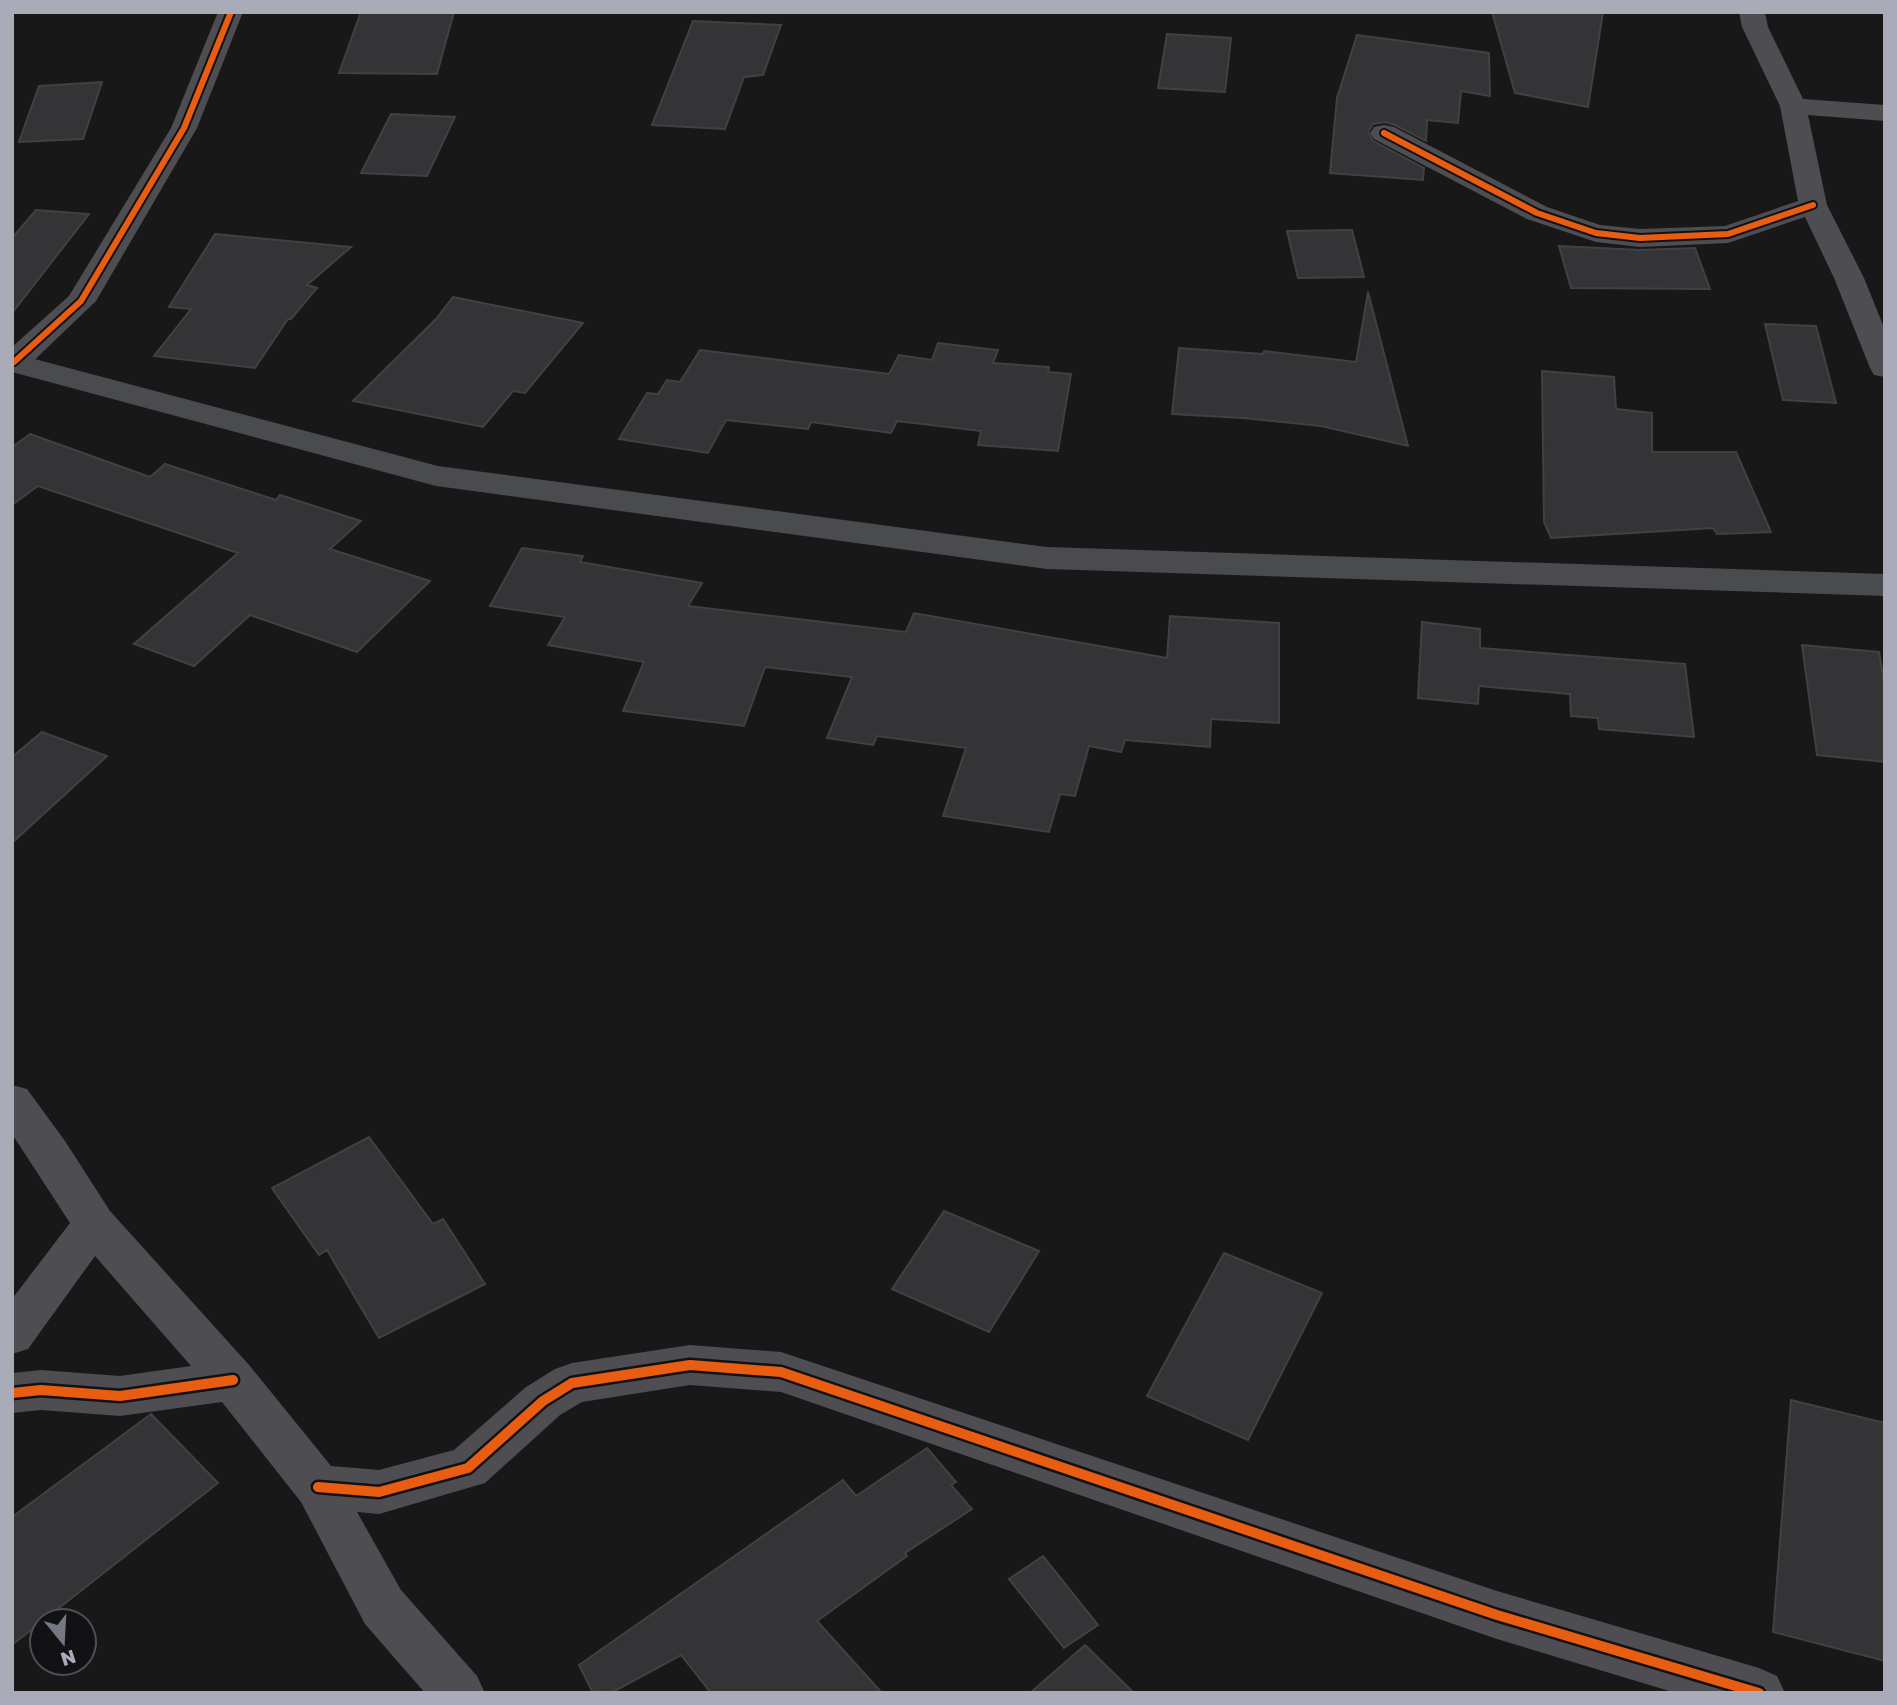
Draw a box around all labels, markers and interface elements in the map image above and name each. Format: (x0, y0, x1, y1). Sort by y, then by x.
north arrow (28, 1607, 98, 1677)
text: N (58, 1645, 79, 1672)

